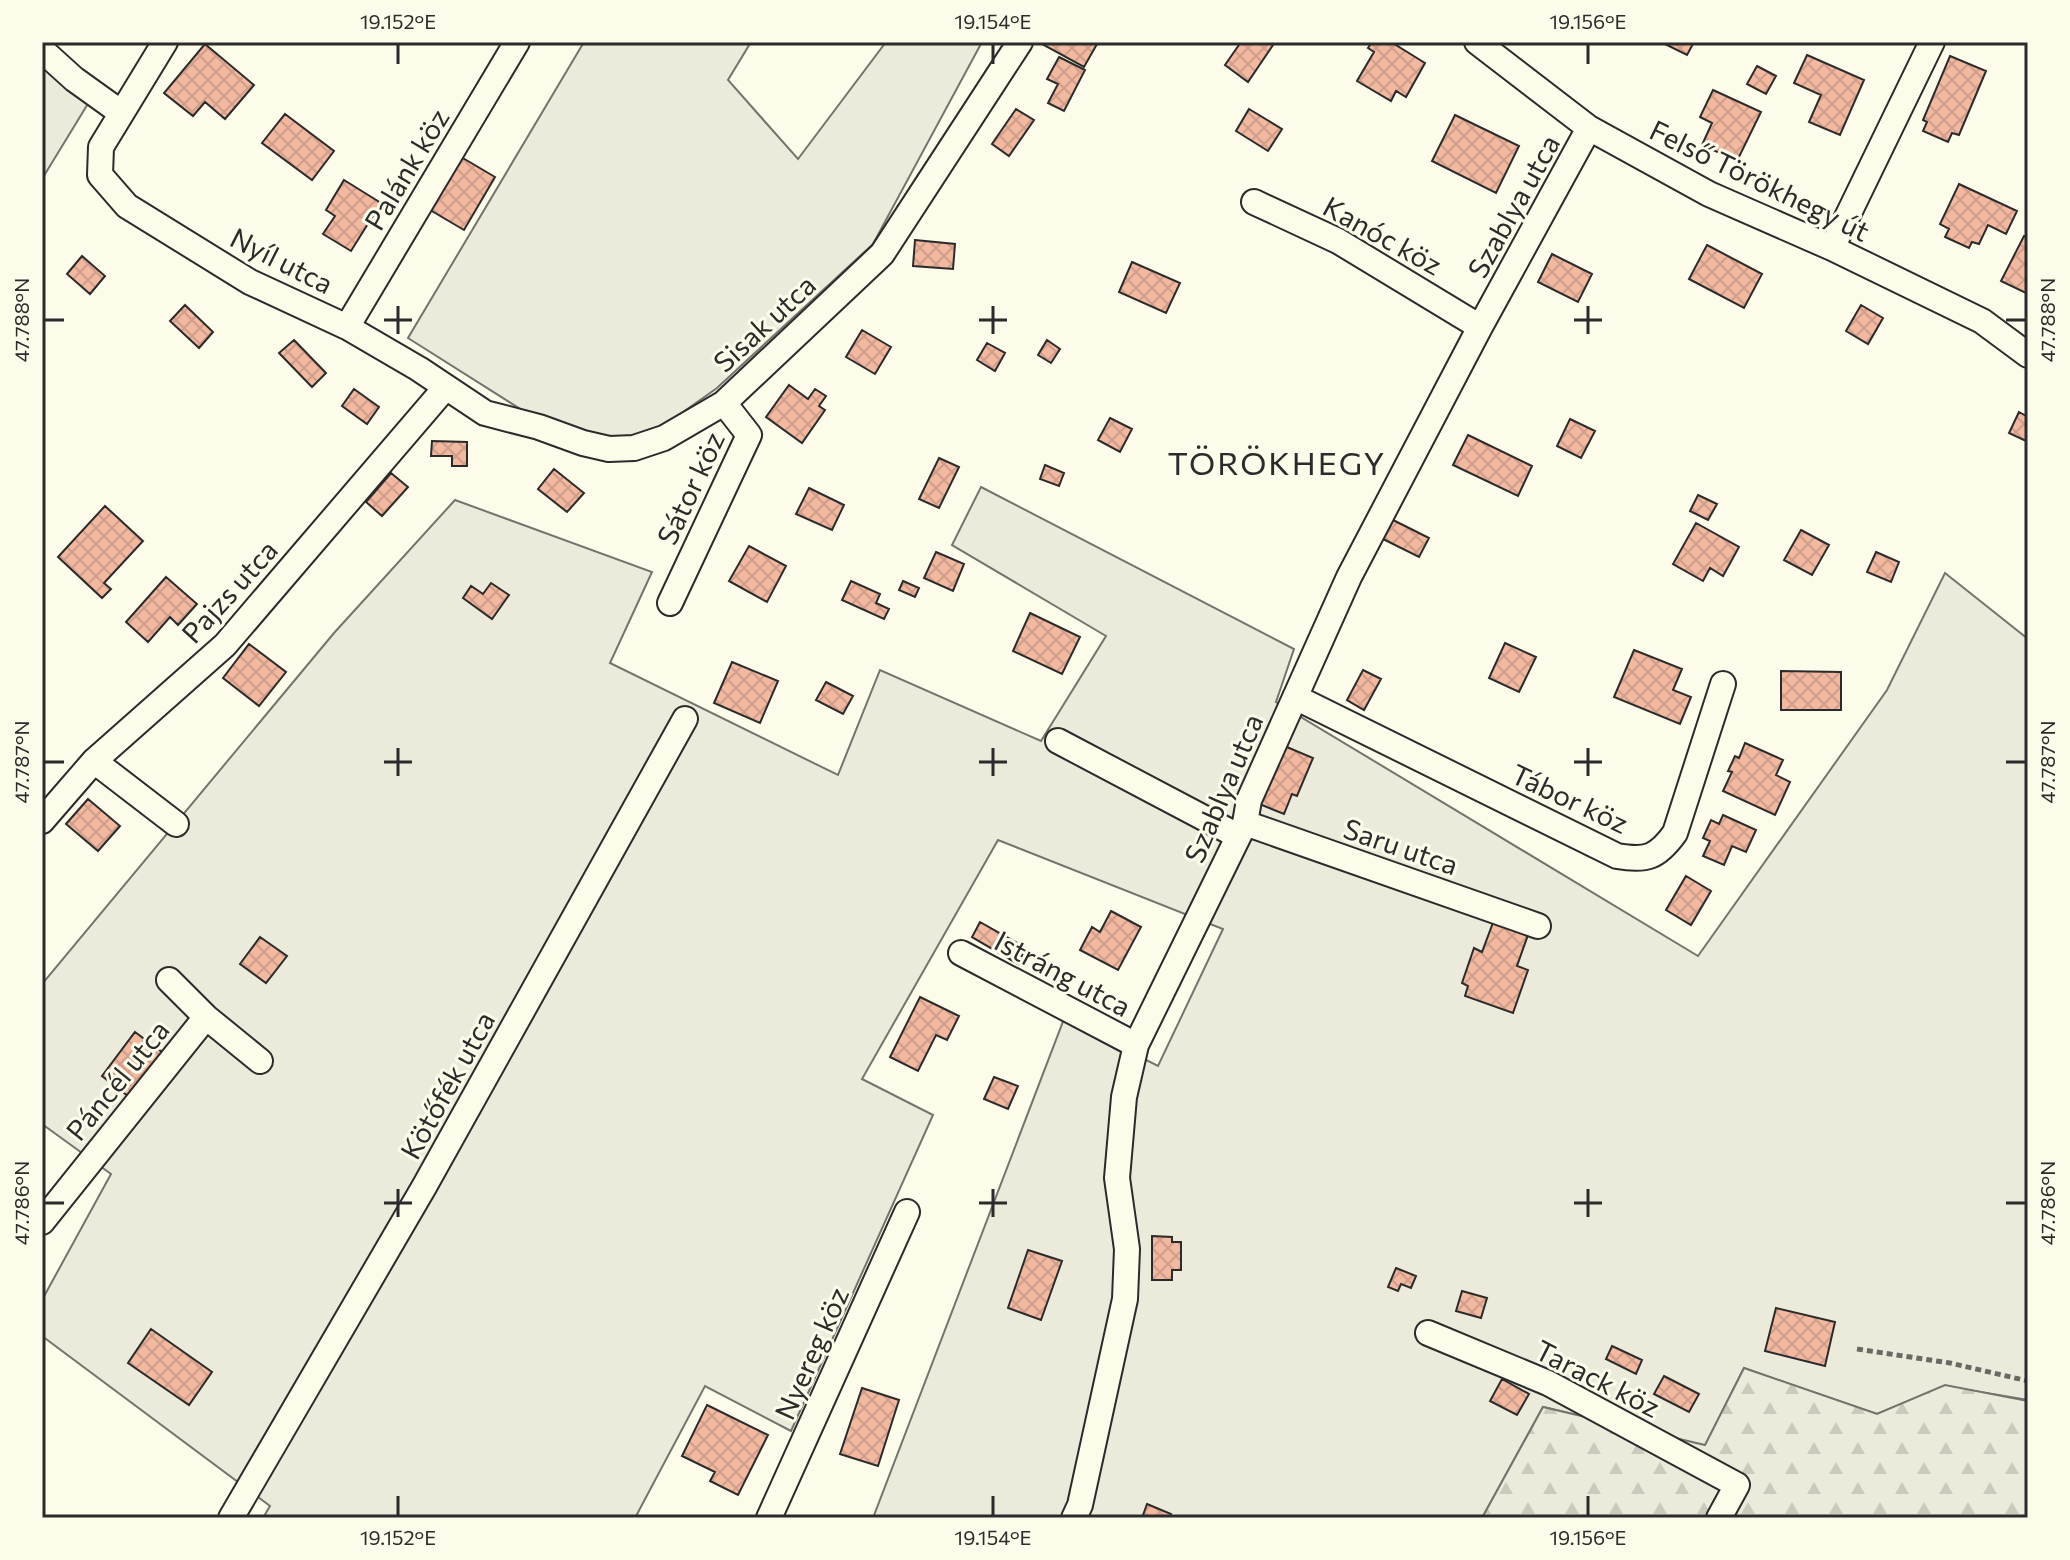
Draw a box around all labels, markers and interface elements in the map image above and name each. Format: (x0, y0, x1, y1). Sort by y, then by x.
text: 19.152°E (360, 9, 436, 33)
text: 19.154°E (955, 9, 1031, 33)
text: 19.156°E (1550, 9, 1626, 33)
street label: Palánk köz (357, 102, 455, 236)
street label: Felső Törökhegy út (1645, 112, 1875, 248)
street label: Szablya utca (1460, 129, 1566, 283)
street label: Kanóc köz (1318, 188, 1448, 282)
street label: Nyíl utca (225, 220, 339, 300)
street label: Sisak utca (706, 267, 822, 379)
text: 47.788°N (9, 278, 33, 362)
text: 47.788°N (2035, 278, 2059, 362)
street label: Sátor köz (649, 426, 731, 550)
district label: TÖRÖKHEGY (1168, 442, 1386, 482)
street label: Pajzs utca (174, 533, 284, 649)
street label: Szablya utca (1176, 709, 1270, 867)
text: 47.787°N (9, 720, 33, 804)
text: 47.787°N (2035, 720, 2059, 804)
street label: Tábor köz (1506, 756, 1634, 840)
street label: Saru utca (1339, 811, 1463, 881)
street label: Istráng utca (989, 923, 1137, 1023)
street label: Kötőfék utca (393, 1005, 501, 1165)
street label: Páncél utca (58, 1013, 176, 1147)
text: 47.786°N (9, 1161, 33, 1245)
text: 47.786°N (2035, 1161, 2059, 1245)
street label: Nyereg köz (767, 1282, 855, 1424)
street label: Tarack köz (1530, 1332, 1666, 1424)
text: 19.152°E (360, 1525, 436, 1549)
text: 19.154°E (955, 1525, 1031, 1549)
text: 19.156°E (1550, 1525, 1626, 1549)

